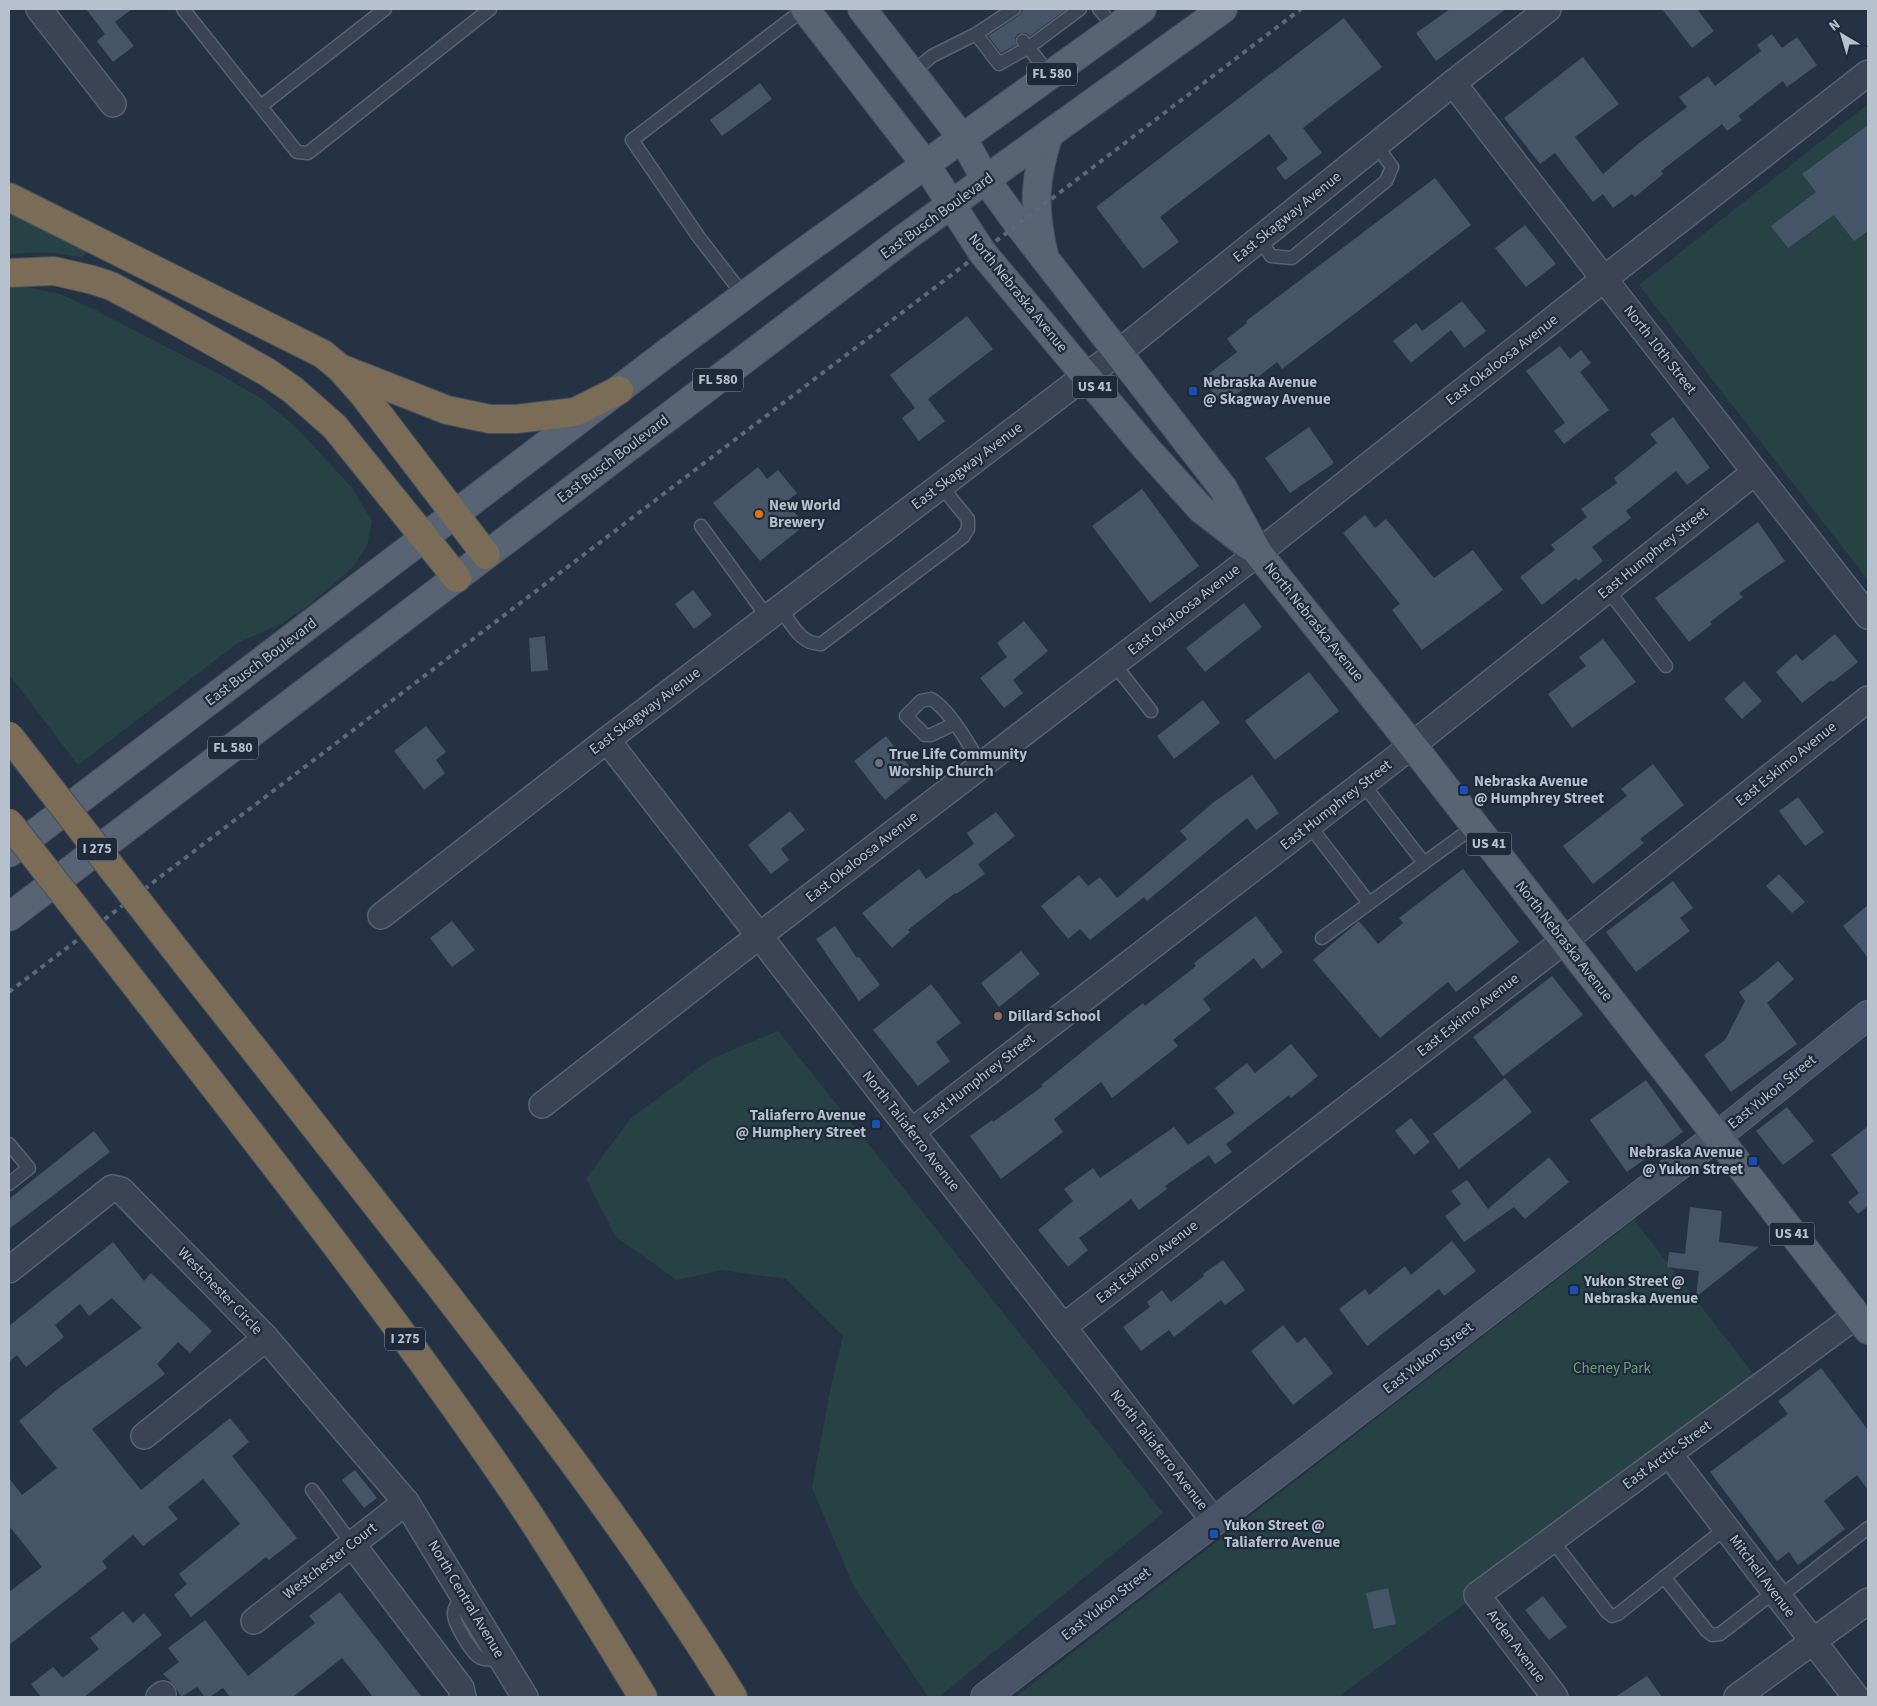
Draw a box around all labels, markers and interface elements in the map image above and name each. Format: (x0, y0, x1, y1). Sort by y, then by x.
north arrow (1817, 10, 1867, 60)
text: N (1825, 15, 1844, 36)
road number: FL 580 (1027, 62, 1077, 86)
street label: East Skagway Avenue (1228, 167, 1346, 267)
street label: East Busch Boulevard (876, 168, 998, 264)
street label: North Nebraska Avenue (963, 229, 1073, 357)
street label: North 10th Street (1618, 301, 1702, 399)
street label: East Okaloosa Avenue (1441, 309, 1563, 411)
road number: FL 580 (693, 368, 743, 392)
place label: Nebraska Avenue @ Skagway Avenue (1203, 372, 1331, 410)
road number: US 41 (1072, 376, 1118, 398)
marker: Nebraska Avenue @ Skagway Avenue (1187, 385, 1199, 397)
street label: East Busch Boulevard (553, 410, 673, 508)
street label: East Skagway Avenue (907, 417, 1027, 515)
place label: New World Brewery (769, 495, 841, 533)
street label: East Humphrey Street (1593, 502, 1713, 604)
marker: New World Brewery (753, 508, 765, 520)
street label: North Nebraska Avenue (1259, 558, 1369, 686)
street label: East Okaloosa Avenue (1123, 559, 1245, 661)
street label: East Busch Boulevard (201, 613, 321, 711)
street label: East Skagway Avenue (585, 662, 705, 760)
street label: East Eskimo Avenue (1731, 717, 1841, 811)
road number: FL 580 (208, 736, 258, 760)
place label: True Life Community Worship Church (889, 744, 1027, 782)
street label: East Humphrey Street (1276, 755, 1396, 855)
marker: True Life Community Worship Church (873, 757, 885, 769)
place label: Nebraska Avenue @ Humphrey Street (1474, 771, 1604, 809)
marker: Nebraska Avenue @ Humphrey Street (1458, 784, 1470, 796)
street label: East Okaloosa Avenue (801, 806, 923, 908)
road number: US 41 (1466, 832, 1512, 856)
road number: I 275 (77, 838, 117, 861)
street label: North Nebraska Avenue (1510, 876, 1618, 1006)
street label: East Eskimo Avenue (1412, 968, 1524, 1062)
place label: Dillard School (1008, 1006, 1101, 1027)
marker: Dillard School (992, 1010, 1004, 1022)
street label: East Humphrey Street (919, 1029, 1039, 1129)
street label: East Yukon Street (1723, 1050, 1821, 1134)
street label: North Taliaferro Avenue (857, 1066, 965, 1196)
place label: Taliaferro Avenue @ Humphery Street (736, 1105, 866, 1143)
marker: Taliaferro Avenue @ Humphery Street (870, 1118, 882, 1130)
place label: Nebraska Avenue @ Yukon Street (1629, 1142, 1743, 1180)
marker: Nebraska Avenue @ Yukon Street (1747, 1155, 1759, 1167)
street label: East Eskimo Avenue (1091, 1215, 1203, 1309)
road number: US 41 (1770, 1222, 1814, 1246)
street label: Westchester Circle (173, 1243, 267, 1339)
place label: Yukon Street @ Nebraska Avenue (1583, 1271, 1698, 1309)
marker: Yukon Street @ Nebraska Avenue (1568, 1284, 1580, 1296)
street label: East Yukon Street (1378, 1317, 1478, 1399)
road number: I 275 (385, 1328, 425, 1350)
park label: Cheney Park (1573, 1358, 1652, 1379)
street label: North Taliaferro Avenue (1105, 1385, 1213, 1515)
street label: East Arctic Street (1618, 1415, 1716, 1495)
place label: Yukon Street @ Taliaferro Avenue (1223, 1515, 1340, 1553)
street label: Westchester Court (279, 1518, 381, 1604)
marker: Yukon Street @ Taliaferro Avenue (1208, 1528, 1220, 1540)
street label: Mitchell Avenue (1724, 1530, 1800, 1622)
street label: North Central Avenue (422, 1536, 510, 1662)
street label: East Yukon Street (1057, 1562, 1155, 1646)
street label: Arden Avenue (1482, 1605, 1550, 1687)

